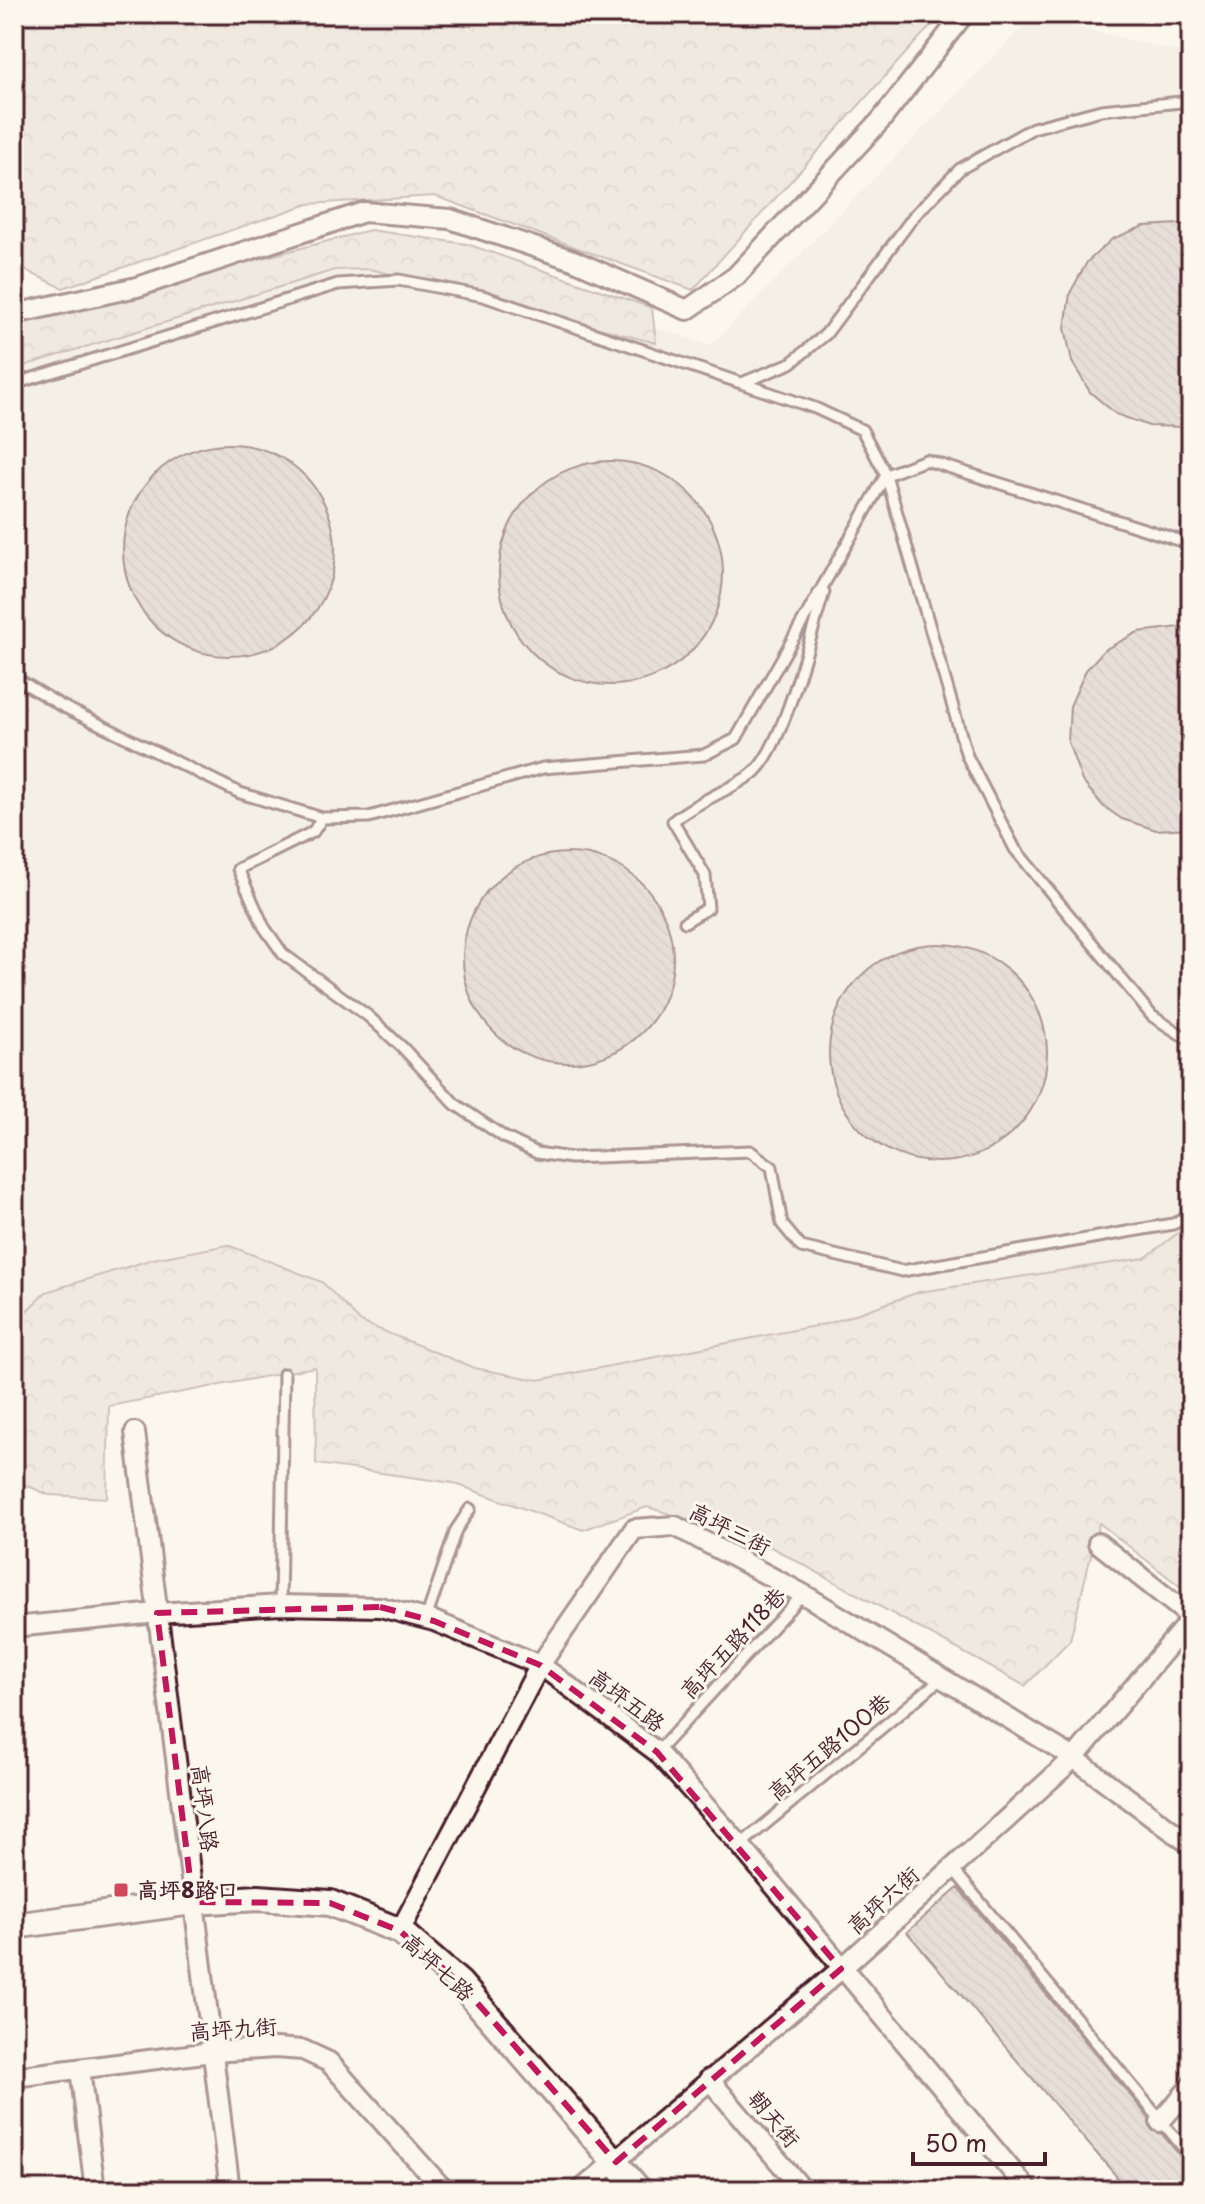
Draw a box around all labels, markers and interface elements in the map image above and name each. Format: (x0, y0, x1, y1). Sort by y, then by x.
street label: 高坪三街 (684, 1493, 777, 1562)
street label: 高坪五路118巷 (671, 1579, 792, 1705)
street label: 高坪五路 (583, 1659, 673, 1738)
street label: 高坪五路100巷 (759, 1684, 897, 1807)
street label: 高坪八路 (185, 1762, 228, 1854)
street label: 高坪六街 (838, 1857, 926, 1941)
place label: 高坪8路口 (137, 1872, 239, 1905)
marker: 高坪8路口 (112, 1881, 130, 1899)
street label: 高坪七路 (395, 1924, 483, 2008)
street label: 高坪九街 (188, 2008, 278, 2047)
street label: 朝天街 (741, 2082, 809, 2154)
scale bar (913, 2116, 1045, 2166)
text: 50 m (925, 2124, 987, 2160)

